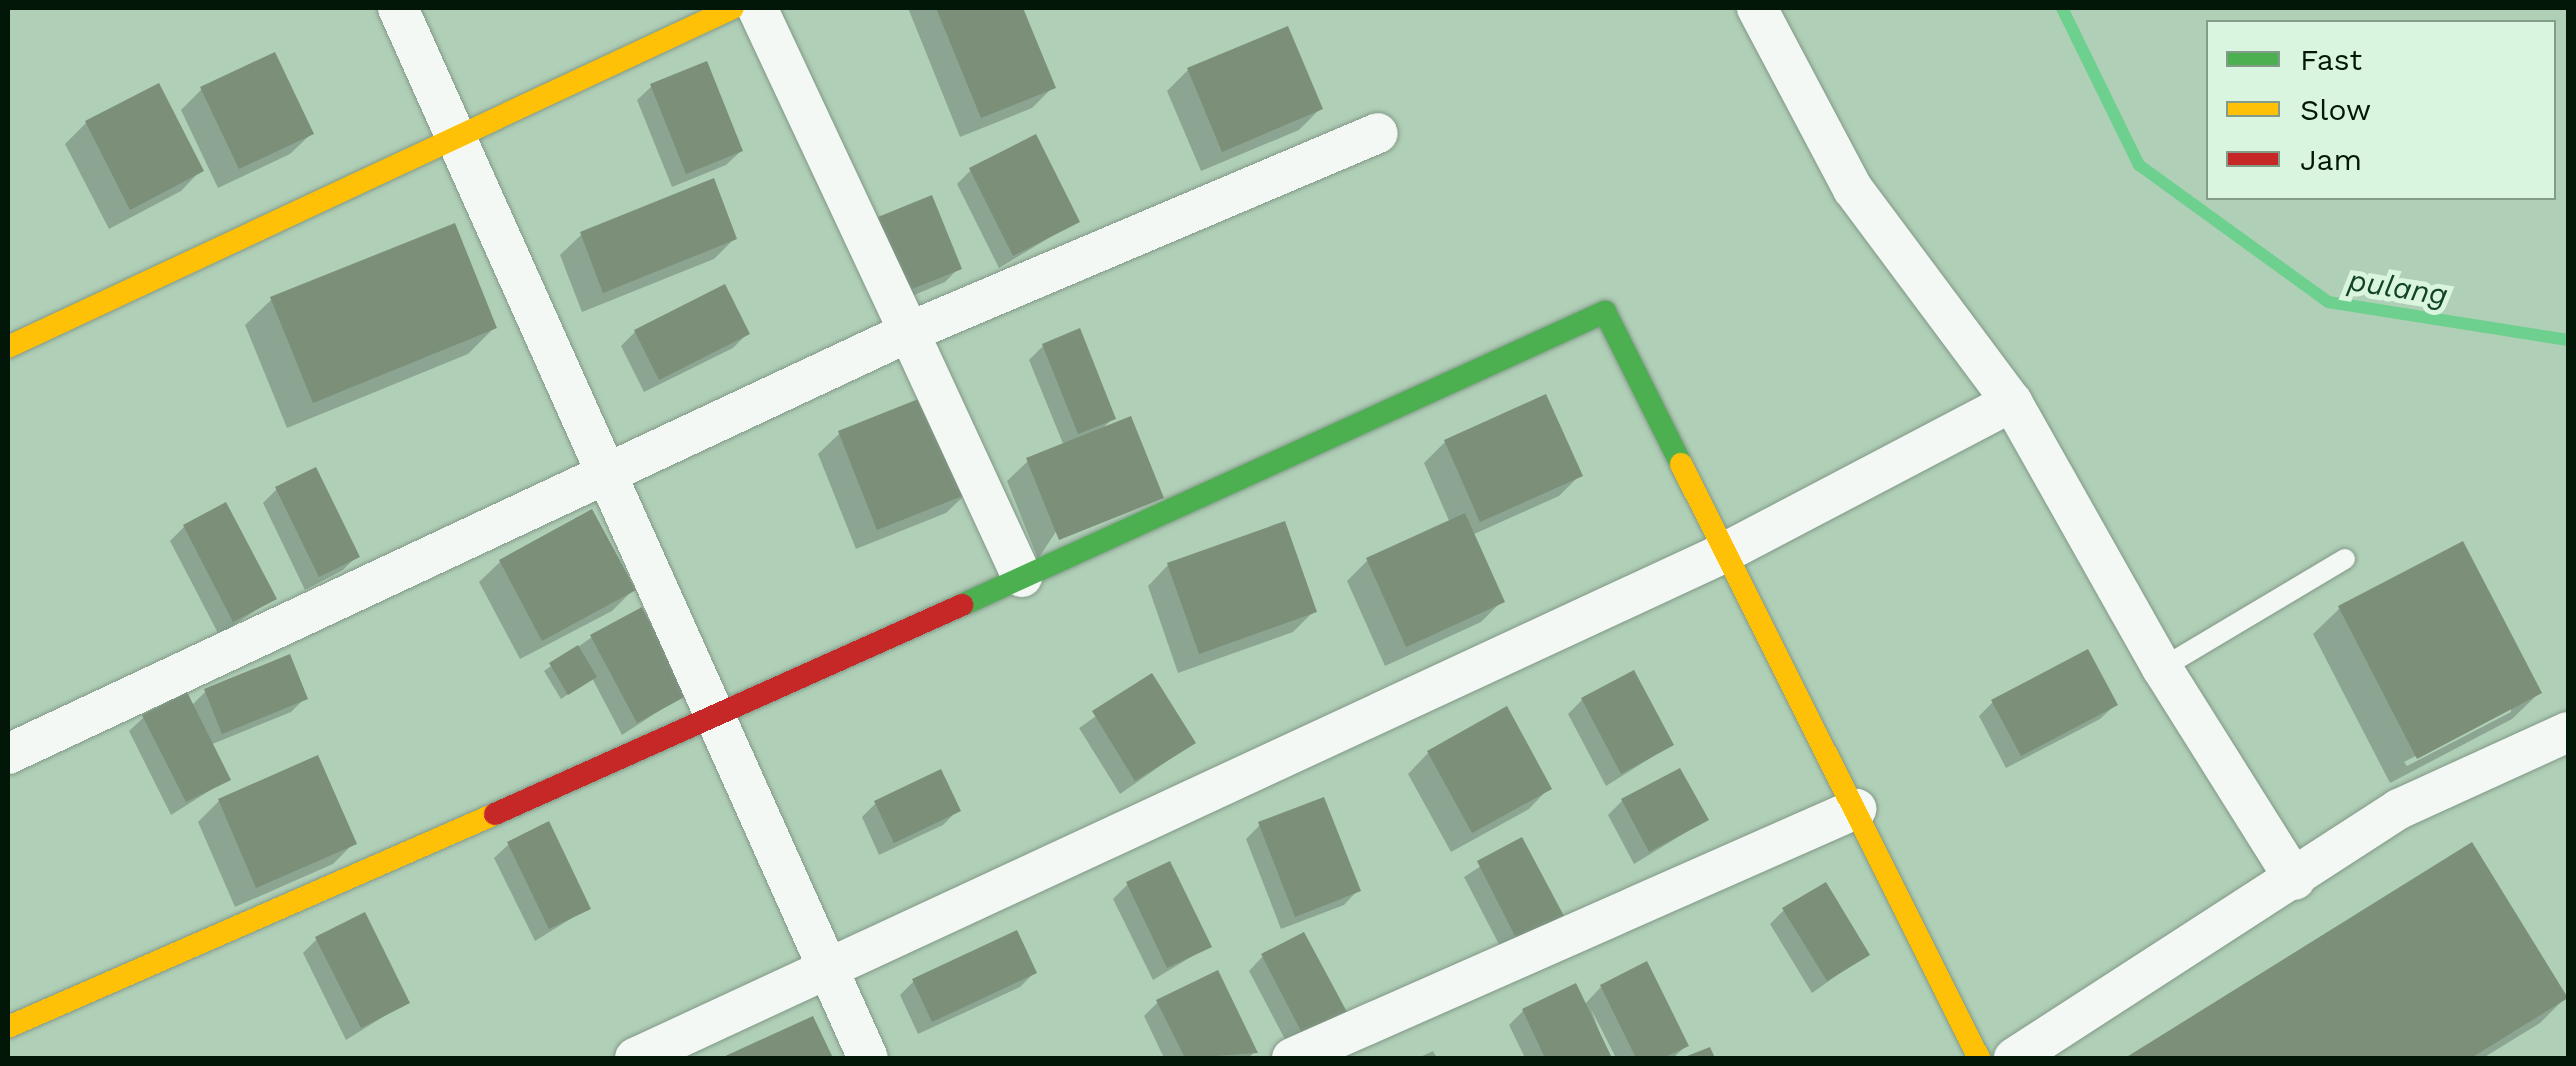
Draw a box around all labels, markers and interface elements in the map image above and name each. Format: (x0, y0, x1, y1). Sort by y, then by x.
legend (2206, 20, 2556, 200)
text: Fast (2300, 42, 2362, 77)
text: Slow (2300, 92, 2371, 127)
text: Jam (2300, 142, 2362, 177)
water label: pulang (2346, 262, 2450, 314)

